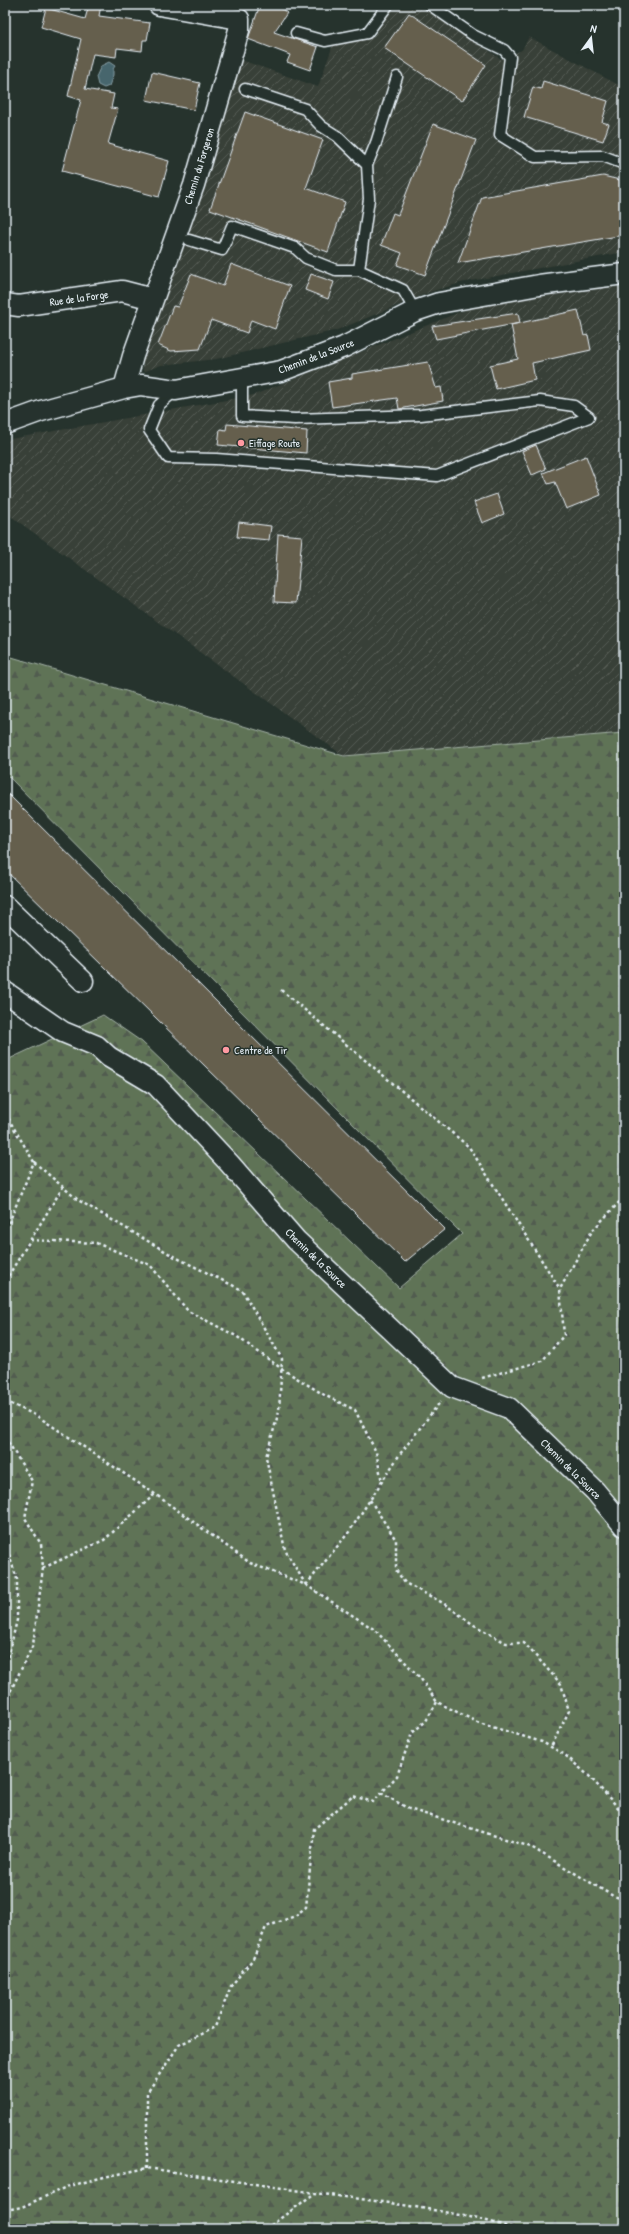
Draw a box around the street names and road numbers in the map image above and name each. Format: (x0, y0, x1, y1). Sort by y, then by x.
street label: Chemin du Forgeron (181, 126, 217, 206)
street label: Rue de la Forge (49, 287, 110, 309)
street label: Chemin de la Source (276, 335, 357, 377)
street label: Chemin de la Source (282, 1225, 350, 1291)
street label: Chemin de la Source (538, 1436, 605, 1503)

